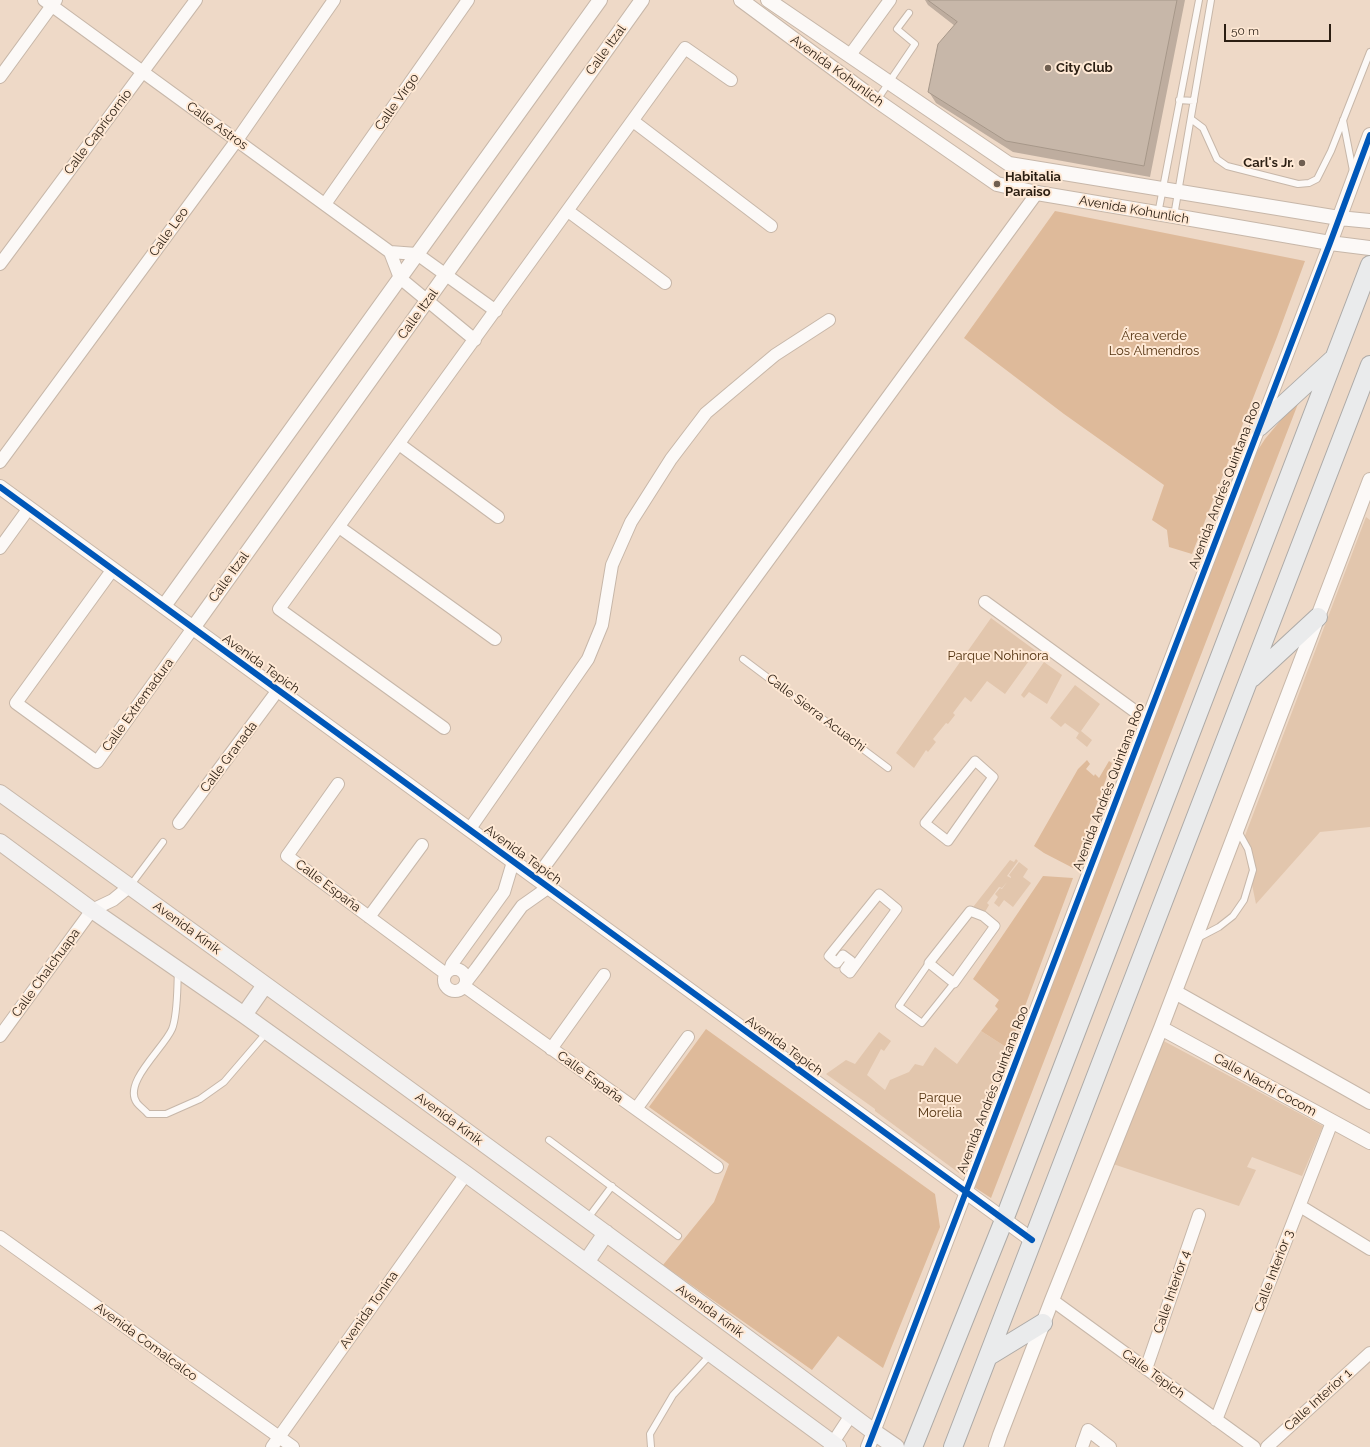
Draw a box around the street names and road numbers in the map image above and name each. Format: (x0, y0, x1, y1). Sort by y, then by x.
street label: Calle Itzal (582, 22, 630, 78)
street label: Avenida Kohunlich (787, 32, 887, 110)
street label: Calle Virgo (372, 71, 422, 133)
street label: Calle Capricornio (61, 86, 135, 178)
street label: Calle Astros (183, 99, 251, 153)
street label: Avenida Kohunlich (1078, 193, 1190, 227)
street label: Calle Leo (146, 204, 192, 260)
street label: Calle Itzal (394, 286, 442, 342)
street label: Avenida Andrés Quintana Roo (1186, 399, 1264, 571)
street label: Calle Itzal (205, 549, 253, 605)
street label: Avenida Tepich (219, 631, 303, 697)
street label: Calle Extremadura (99, 655, 177, 755)
street label: Calle Sierra Acuachi (763, 671, 869, 755)
street label: Avenida Andrés Quintana Roo (1070, 701, 1148, 873)
street label: Calle Granada (197, 718, 261, 796)
street label: Avenida Tepich (481, 822, 565, 888)
street label: Calle España (292, 856, 364, 916)
street label: Avenida Kinik (150, 898, 224, 958)
street label: Calle Chalchuapa (9, 926, 83, 1020)
street label: Avenida Andrés Quintana Roo (954, 1004, 1032, 1176)
street label: Avenida Tepich (742, 1013, 826, 1079)
street label: Calle España (554, 1048, 626, 1106)
street label: Calle Nachi Cocom (1211, 1050, 1319, 1120)
street label: Avenida Kinik (412, 1089, 486, 1149)
street label: Calle Interior 3 (1251, 1228, 1297, 1314)
street label: Calle Interior 4 (1151, 1248, 1193, 1336)
street label: Avenida Tonina (337, 1268, 401, 1352)
street label: Avenida Kinik (673, 1281, 747, 1341)
street label: Avenida Comalcalco (92, 1299, 200, 1385)
street label: Calle Tepich (1119, 1346, 1187, 1402)
street label: Calle Interior 1 (1281, 1366, 1355, 1434)

